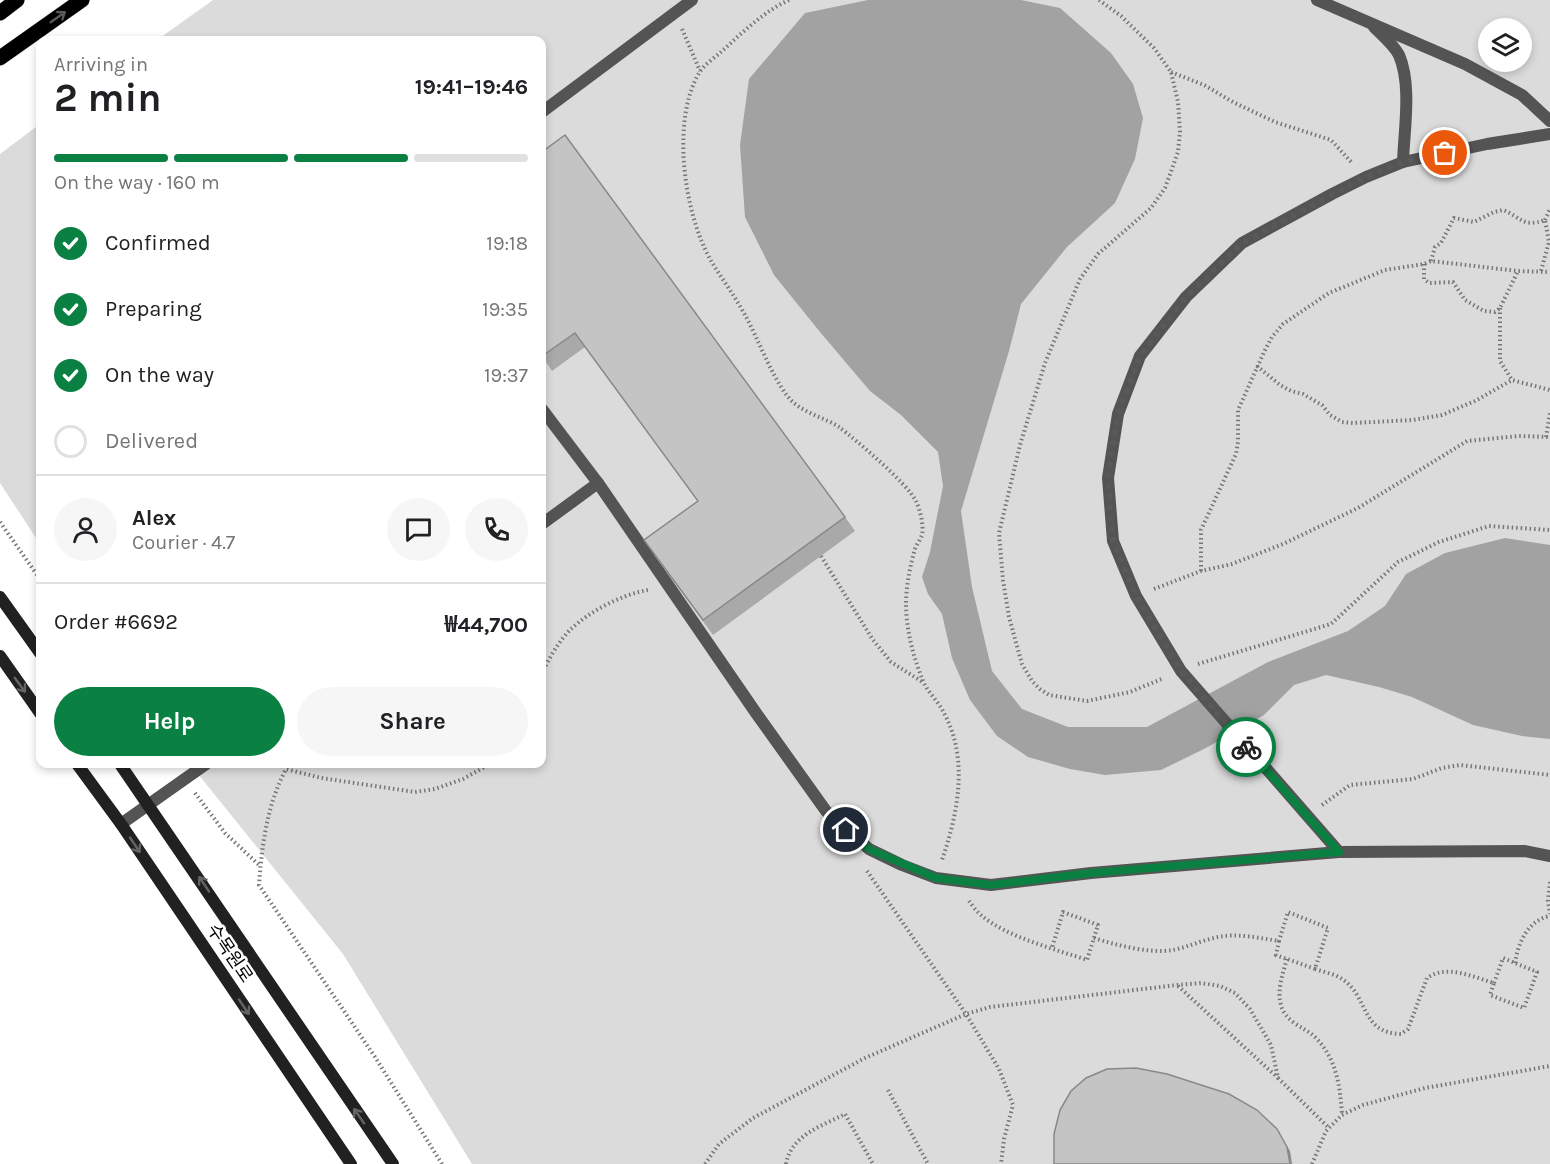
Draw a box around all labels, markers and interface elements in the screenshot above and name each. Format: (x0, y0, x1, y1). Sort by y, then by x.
one-way arrow (50, 11, 66, 23)
map controls (1478, 18, 1532, 72)
button: layers (1478, 18, 1532, 72)
text: Arriving in (54, 53, 148, 76)
text: 19:41–19:46 (415, 74, 528, 100)
text: 2 min (54, 75, 162, 121)
pin (1419, 127, 1470, 178)
icon: bag (1428, 136, 1461, 169)
text: On the way · 160 m (54, 171, 220, 194)
icon: check (54, 227, 87, 260)
text: Confirmed (105, 230, 211, 256)
text: 19:18 (486, 232, 528, 255)
icon: check (54, 293, 87, 326)
text: Preparing (105, 296, 202, 322)
text: 19:35 (482, 298, 528, 321)
icon: check (54, 359, 87, 392)
text: On the way (105, 362, 214, 388)
text: 19:37 (484, 364, 528, 387)
text: Delivered (105, 428, 198, 454)
button: person (54, 498, 117, 561)
button: chat (387, 498, 450, 561)
button: phone (465, 498, 528, 561)
text: Alex (132, 505, 176, 531)
text: Courier · 4.7 (132, 531, 235, 554)
text: Order #6692 (54, 609, 178, 635)
text: ₩44,700 (444, 612, 528, 638)
one-way arrow (14, 676, 26, 692)
button: Help (54, 687, 285, 756)
button: Share (297, 687, 528, 756)
courier (1216, 717, 1276, 777)
icon: bike (1230, 731, 1263, 764)
pin (820, 804, 871, 855)
icon: home (829, 813, 862, 846)
one-way arrow (129, 837, 141, 853)
one-way arrow (197, 876, 210, 893)
street label: 수목원로 (202, 919, 258, 987)
one-way arrow (239, 998, 251, 1015)
one-way arrow (353, 1108, 365, 1125)

